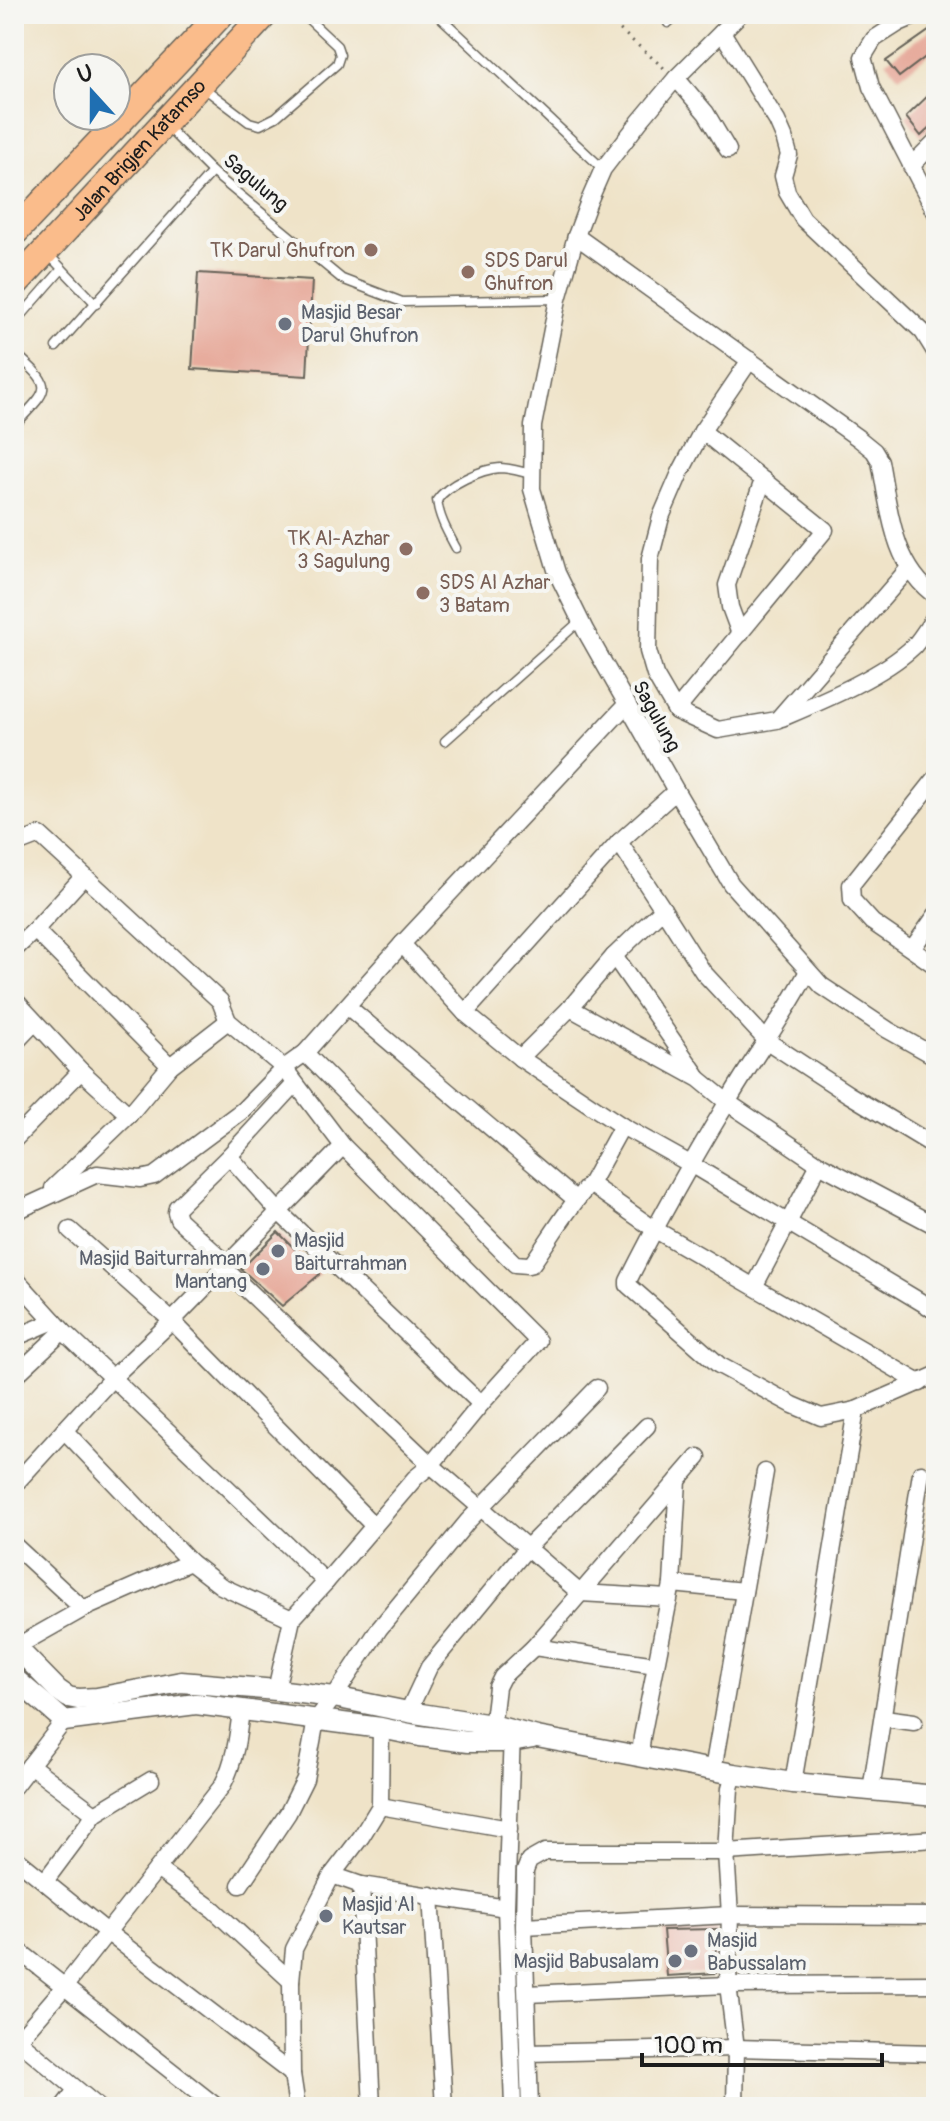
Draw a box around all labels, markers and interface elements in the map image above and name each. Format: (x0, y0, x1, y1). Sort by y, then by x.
north arrow (52, 52, 132, 132)
text: U (73, 59, 97, 90)
street label: Jalan Brigjen Katamso (67, 74, 212, 227)
street label: Sagulung (218, 148, 293, 217)
place label: TK Darul Ghufron (210, 238, 355, 263)
marker: TK Darul Ghufron (362, 241, 380, 259)
place label: SDS Darul Ghufron (484, 248, 568, 296)
marker: SDS Darul Ghufron (459, 263, 477, 281)
place label: Masjid Besar Darul Ghufron (301, 300, 419, 348)
marker: Masjid Besar Darul Ghufron (276, 315, 294, 333)
place label: TK Al-Azhar 3 Sagulung (287, 526, 390, 574)
marker: TK Al-Azhar 3 Sagulung (397, 540, 415, 558)
place label: SDS Al Azhar 3 Batam (439, 570, 550, 618)
marker: SDS Al Azhar 3 Batam (414, 584, 432, 602)
street label: Sagulung (627, 676, 686, 756)
place label: Masjid Baiturrahman (294, 1228, 407, 1276)
marker: Masjid Baiturrahman (269, 1242, 287, 1260)
place label: Masjid Baiturrahman Mantang (79, 1246, 247, 1294)
marker: Masjid Baiturrahman Mantang (254, 1260, 272, 1278)
place label: Masjid Al Kautsar (342, 1892, 415, 1940)
marker: Masjid Al Kautsar (317, 1907, 335, 1925)
place label: Masjid Babussalam (707, 1928, 807, 1976)
marker: Masjid Babussalam (682, 1942, 700, 1960)
place label: Masjid Babusalam (514, 1949, 659, 1974)
marker: Masjid Babusalam (666, 1952, 684, 1970)
scale bar (642, 2017, 882, 2067)
text: 100 m (654, 2031, 723, 2060)

